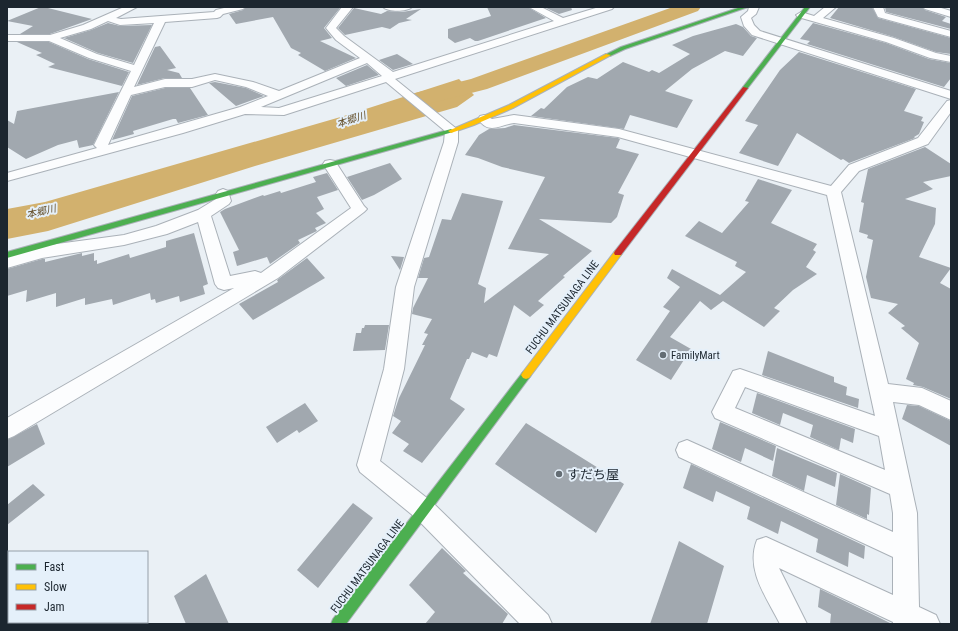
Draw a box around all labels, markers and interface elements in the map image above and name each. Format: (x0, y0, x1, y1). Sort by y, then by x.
water label: 本郷川 (335, 109, 368, 129)
water label: 本郷川 (25, 203, 58, 220)
street label: FUCHU MATSUNAGA LINE (523, 258, 602, 357)
place label: FamilyMart (671, 349, 720, 362)
marker: FamilyMart (658, 350, 668, 360)
place label: すだち屋 (567, 467, 619, 482)
marker: すだち屋 (554, 469, 564, 479)
street label: FUCHU MATSUNAGA LINE (328, 517, 407, 616)
legend (8, 551, 148, 623)
text: Fast (44, 560, 65, 574)
text: Slow (44, 580, 67, 594)
text: Jam (44, 600, 65, 614)

